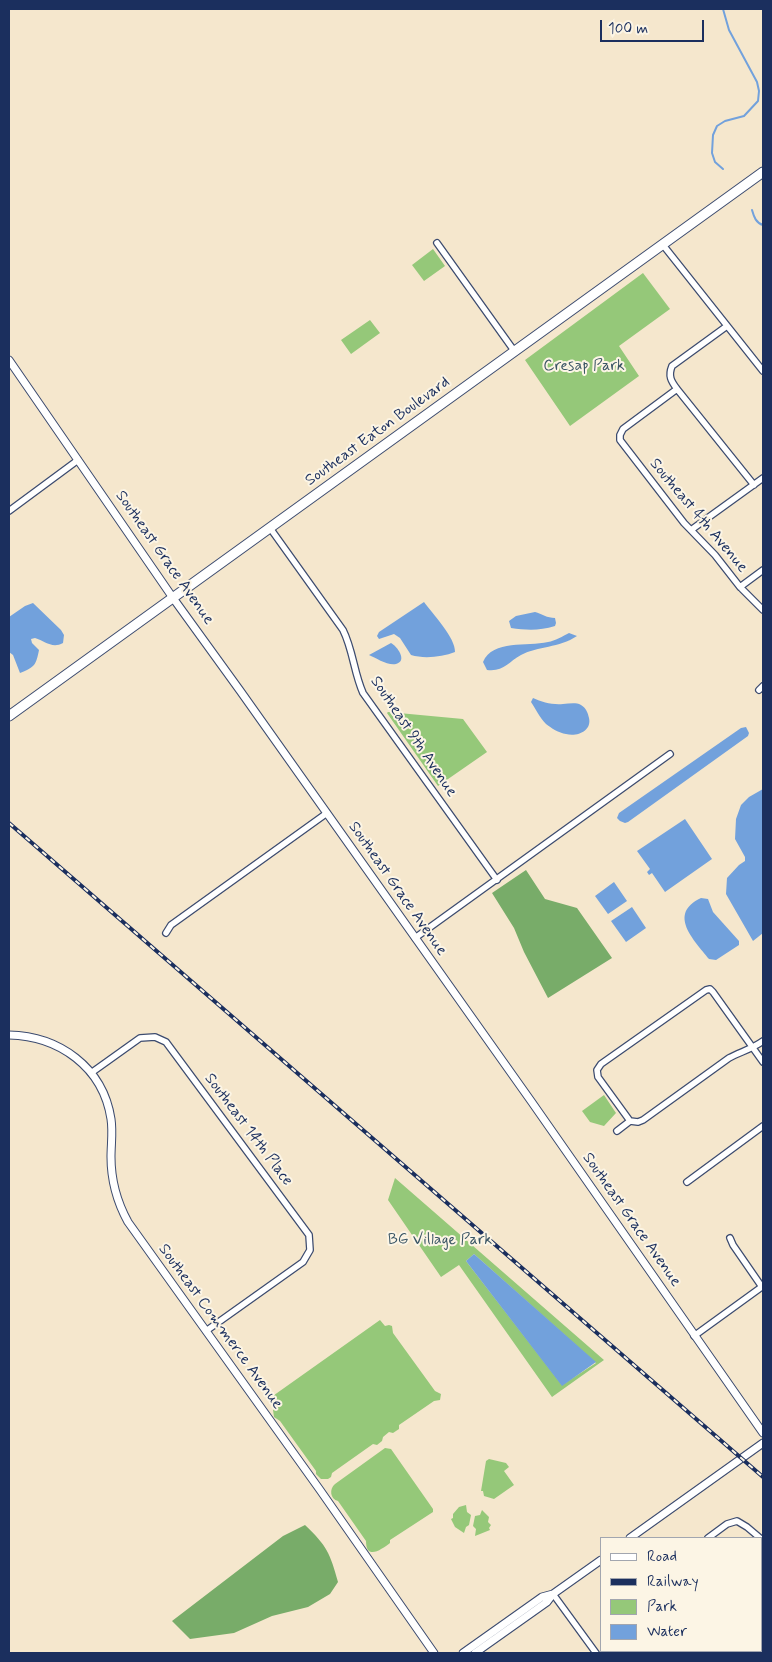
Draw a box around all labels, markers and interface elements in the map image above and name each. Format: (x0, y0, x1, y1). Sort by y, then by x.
scale bar (602, 10, 706, 42)
text: 100 m (608, 19, 648, 39)
park label: Cresap Park (543, 357, 625, 377)
street label: Southeast Eaton Boulevard (302, 373, 454, 491)
street label: Southeast 4th Avenue (645, 455, 751, 577)
street label: Southeast Grace Avenue (110, 487, 218, 629)
street label: Southeast 9th Avenue (365, 673, 461, 801)
street label: Southeast Grace Avenue (343, 818, 451, 960)
street label: Southeast 14th Place (199, 1070, 297, 1190)
street label: Southeast Grace Avenue (577, 1149, 685, 1291)
park label: BG Village Park (388, 1231, 492, 1251)
street label: Southeast Commerce Avenue (154, 1241, 286, 1413)
legend (600, 1537, 762, 1652)
text: Road (647, 1547, 677, 1567)
text: Railway (647, 1572, 699, 1592)
text: Park (647, 1597, 677, 1617)
text: Water (647, 1622, 687, 1642)

